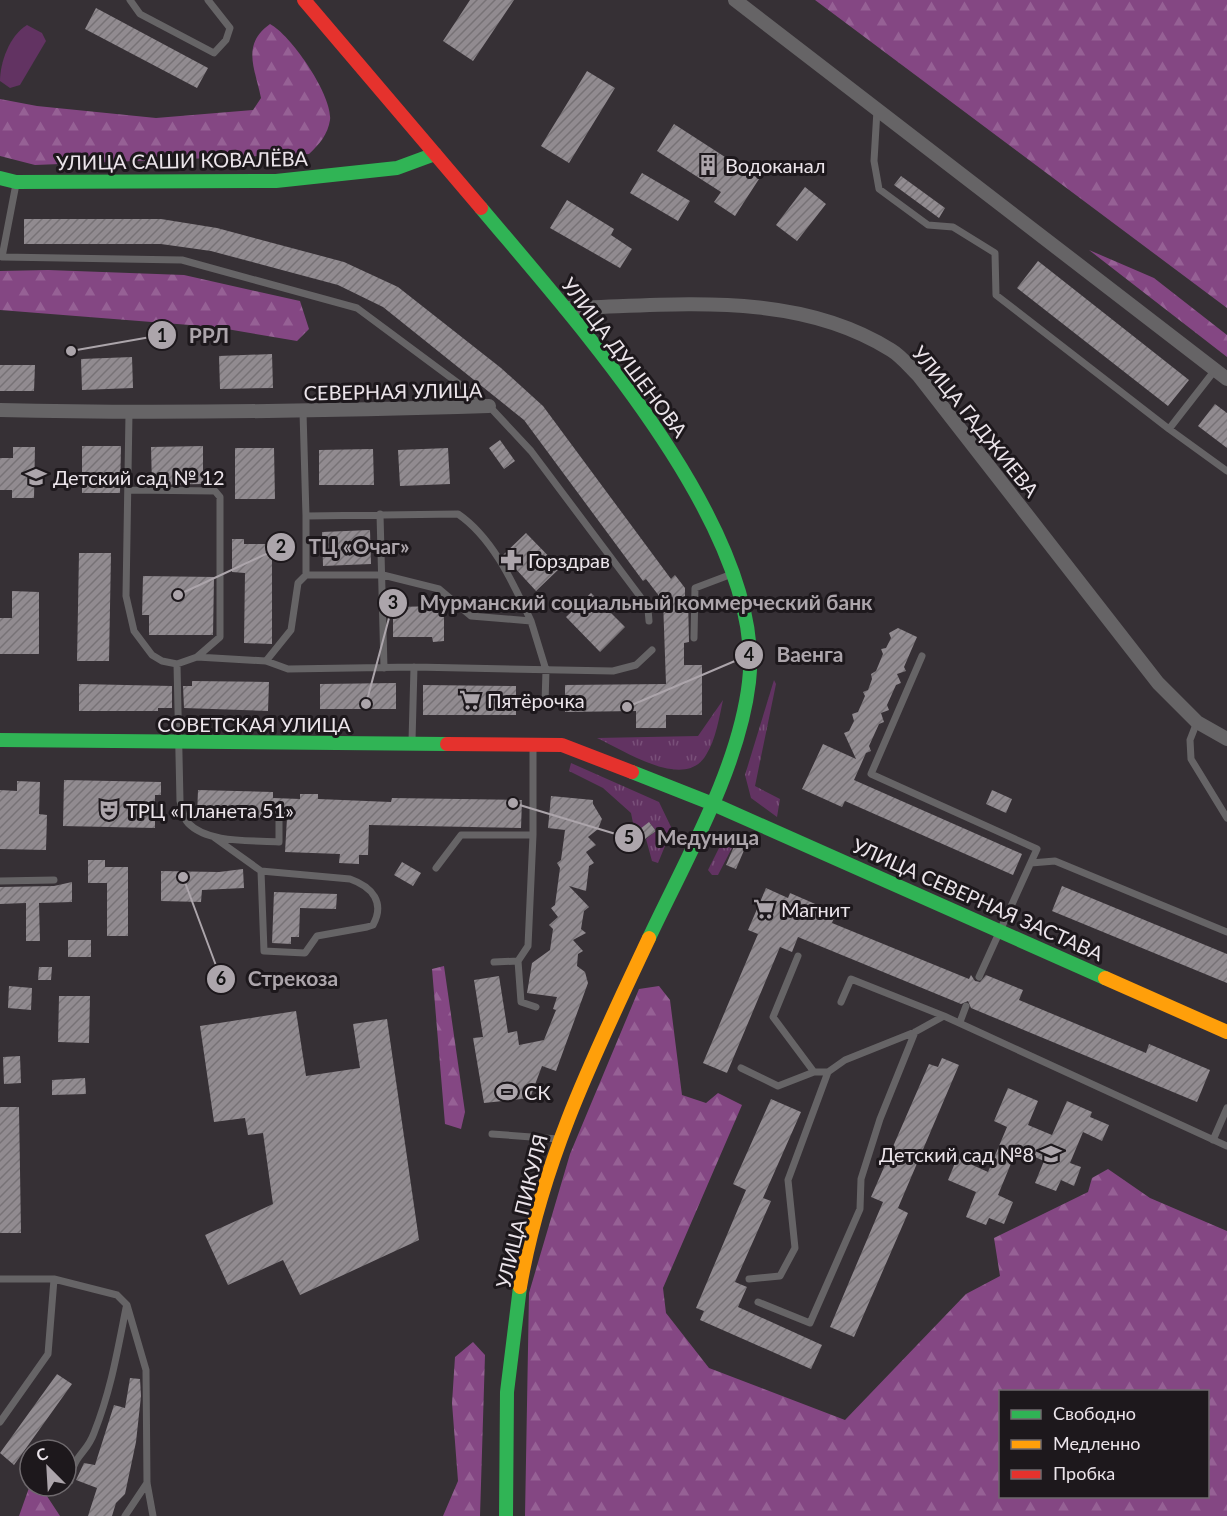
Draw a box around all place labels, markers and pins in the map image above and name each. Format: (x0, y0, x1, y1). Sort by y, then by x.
building icon: Водоканал (696, 153, 720, 177)
place label: Водоканал (725, 153, 825, 177)
callout: РРЛ (147, 316, 241, 355)
school or university icon: Детский сад № 12 (24, 465, 48, 489)
place label: Детский сад № 12 (53, 465, 225, 489)
callout: ТЦ «Очаг» (266, 528, 421, 567)
pharmacy icon: Горздрав (499, 548, 523, 572)
place label: Горздрав (528, 548, 610, 572)
callout: Мурманский социальный коммерческий банк (378, 583, 885, 622)
callout: Ваенга (734, 636, 855, 675)
supermarket icon: Пятёрочка (458, 688, 482, 712)
place label: Пятёрочка (487, 688, 585, 712)
theatre icon: ТРЦ «Планета 51» (97, 798, 121, 822)
place label: ТРЦ «Планета 51» (126, 798, 294, 822)
callout: Медуница (614, 818, 771, 857)
supermarket icon: Магнит (752, 897, 776, 921)
place label: Магнит (781, 897, 850, 921)
callout: Стрекоза (206, 959, 350, 998)
sports icon: СК (495, 1080, 519, 1104)
place label: СК (524, 1080, 551, 1104)
place label: Детский сад №8 (879, 1142, 1034, 1166)
school or university icon: Детский сад №8 (1039, 1142, 1063, 1166)

